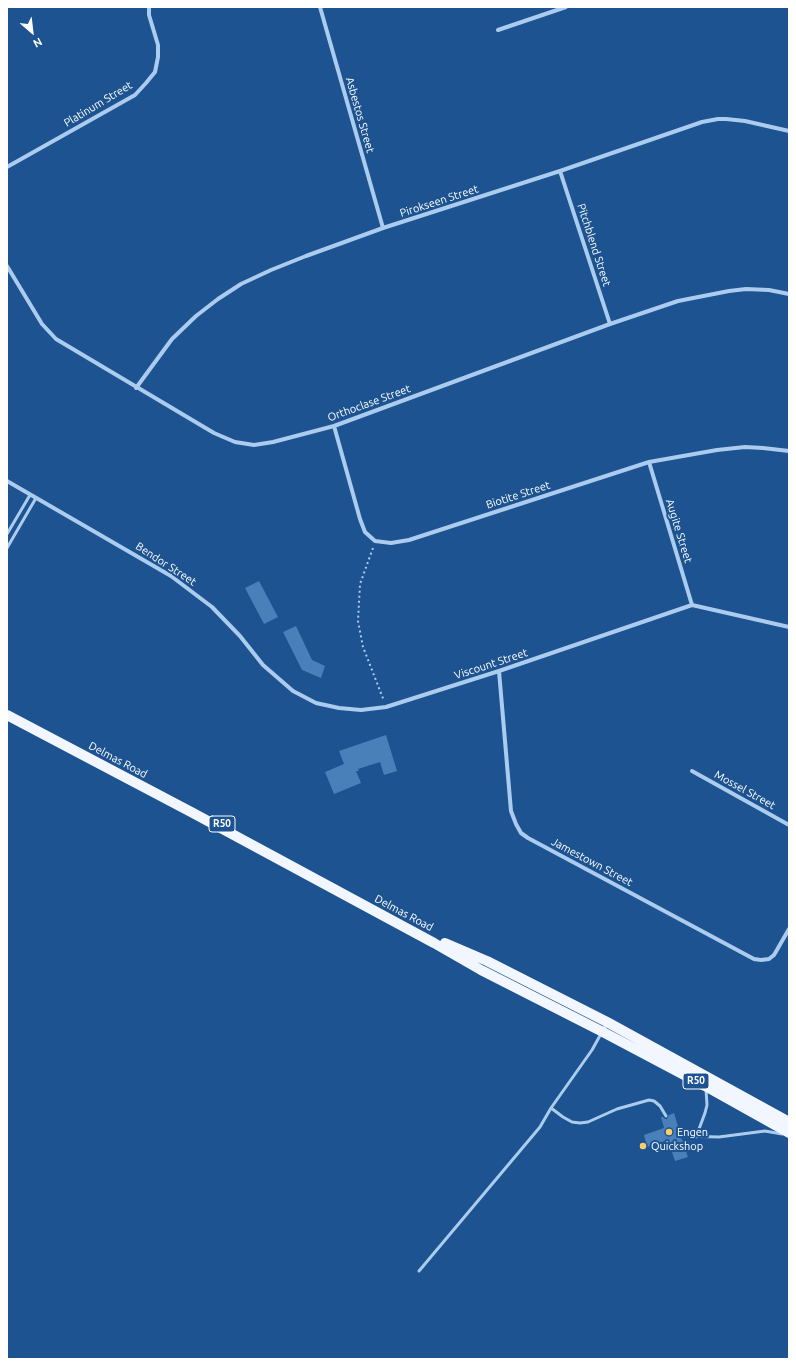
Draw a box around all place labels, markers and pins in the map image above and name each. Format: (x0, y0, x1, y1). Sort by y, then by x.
place label: Engen (677, 1125, 708, 1139)
marker: Engen (664, 1127, 674, 1137)
place label: Quickshop (651, 1139, 703, 1153)
marker: Quickshop (638, 1141, 648, 1151)

